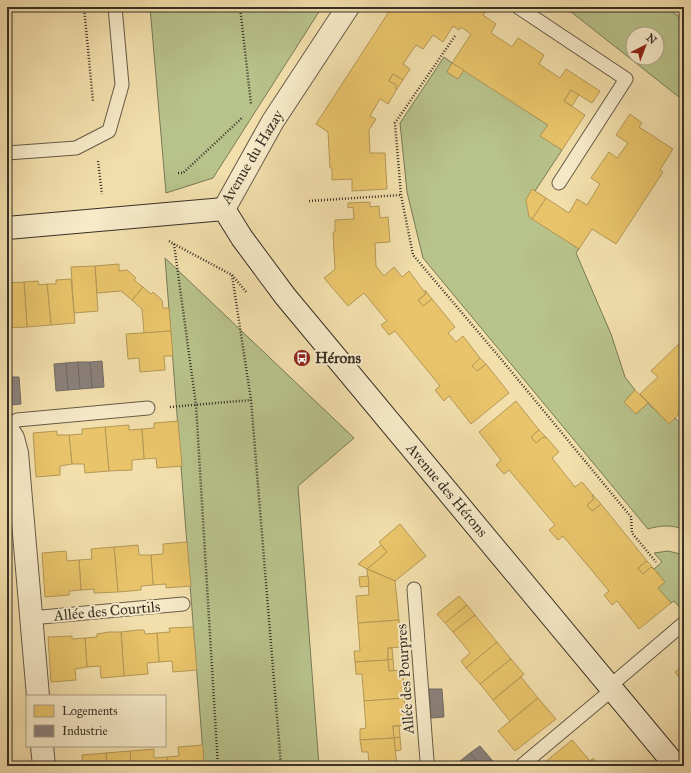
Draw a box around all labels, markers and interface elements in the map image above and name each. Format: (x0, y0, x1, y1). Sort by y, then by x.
north arrow (625, 26, 665, 66)
text: N (644, 31, 660, 47)
street label: Avenue du Hazay (216, 106, 288, 208)
bus stop icon: Hérons (292, 348, 312, 368)
place label: Hérons (315, 349, 361, 367)
street label: Avenue des Hérons (402, 439, 491, 540)
street label: Allée des Courtils (52, 597, 161, 625)
street label: Allée des Pourpres (392, 623, 418, 736)
legend (26, 695, 166, 747)
text: Logements (62, 704, 118, 719)
text: Industrie (62, 724, 107, 738)

